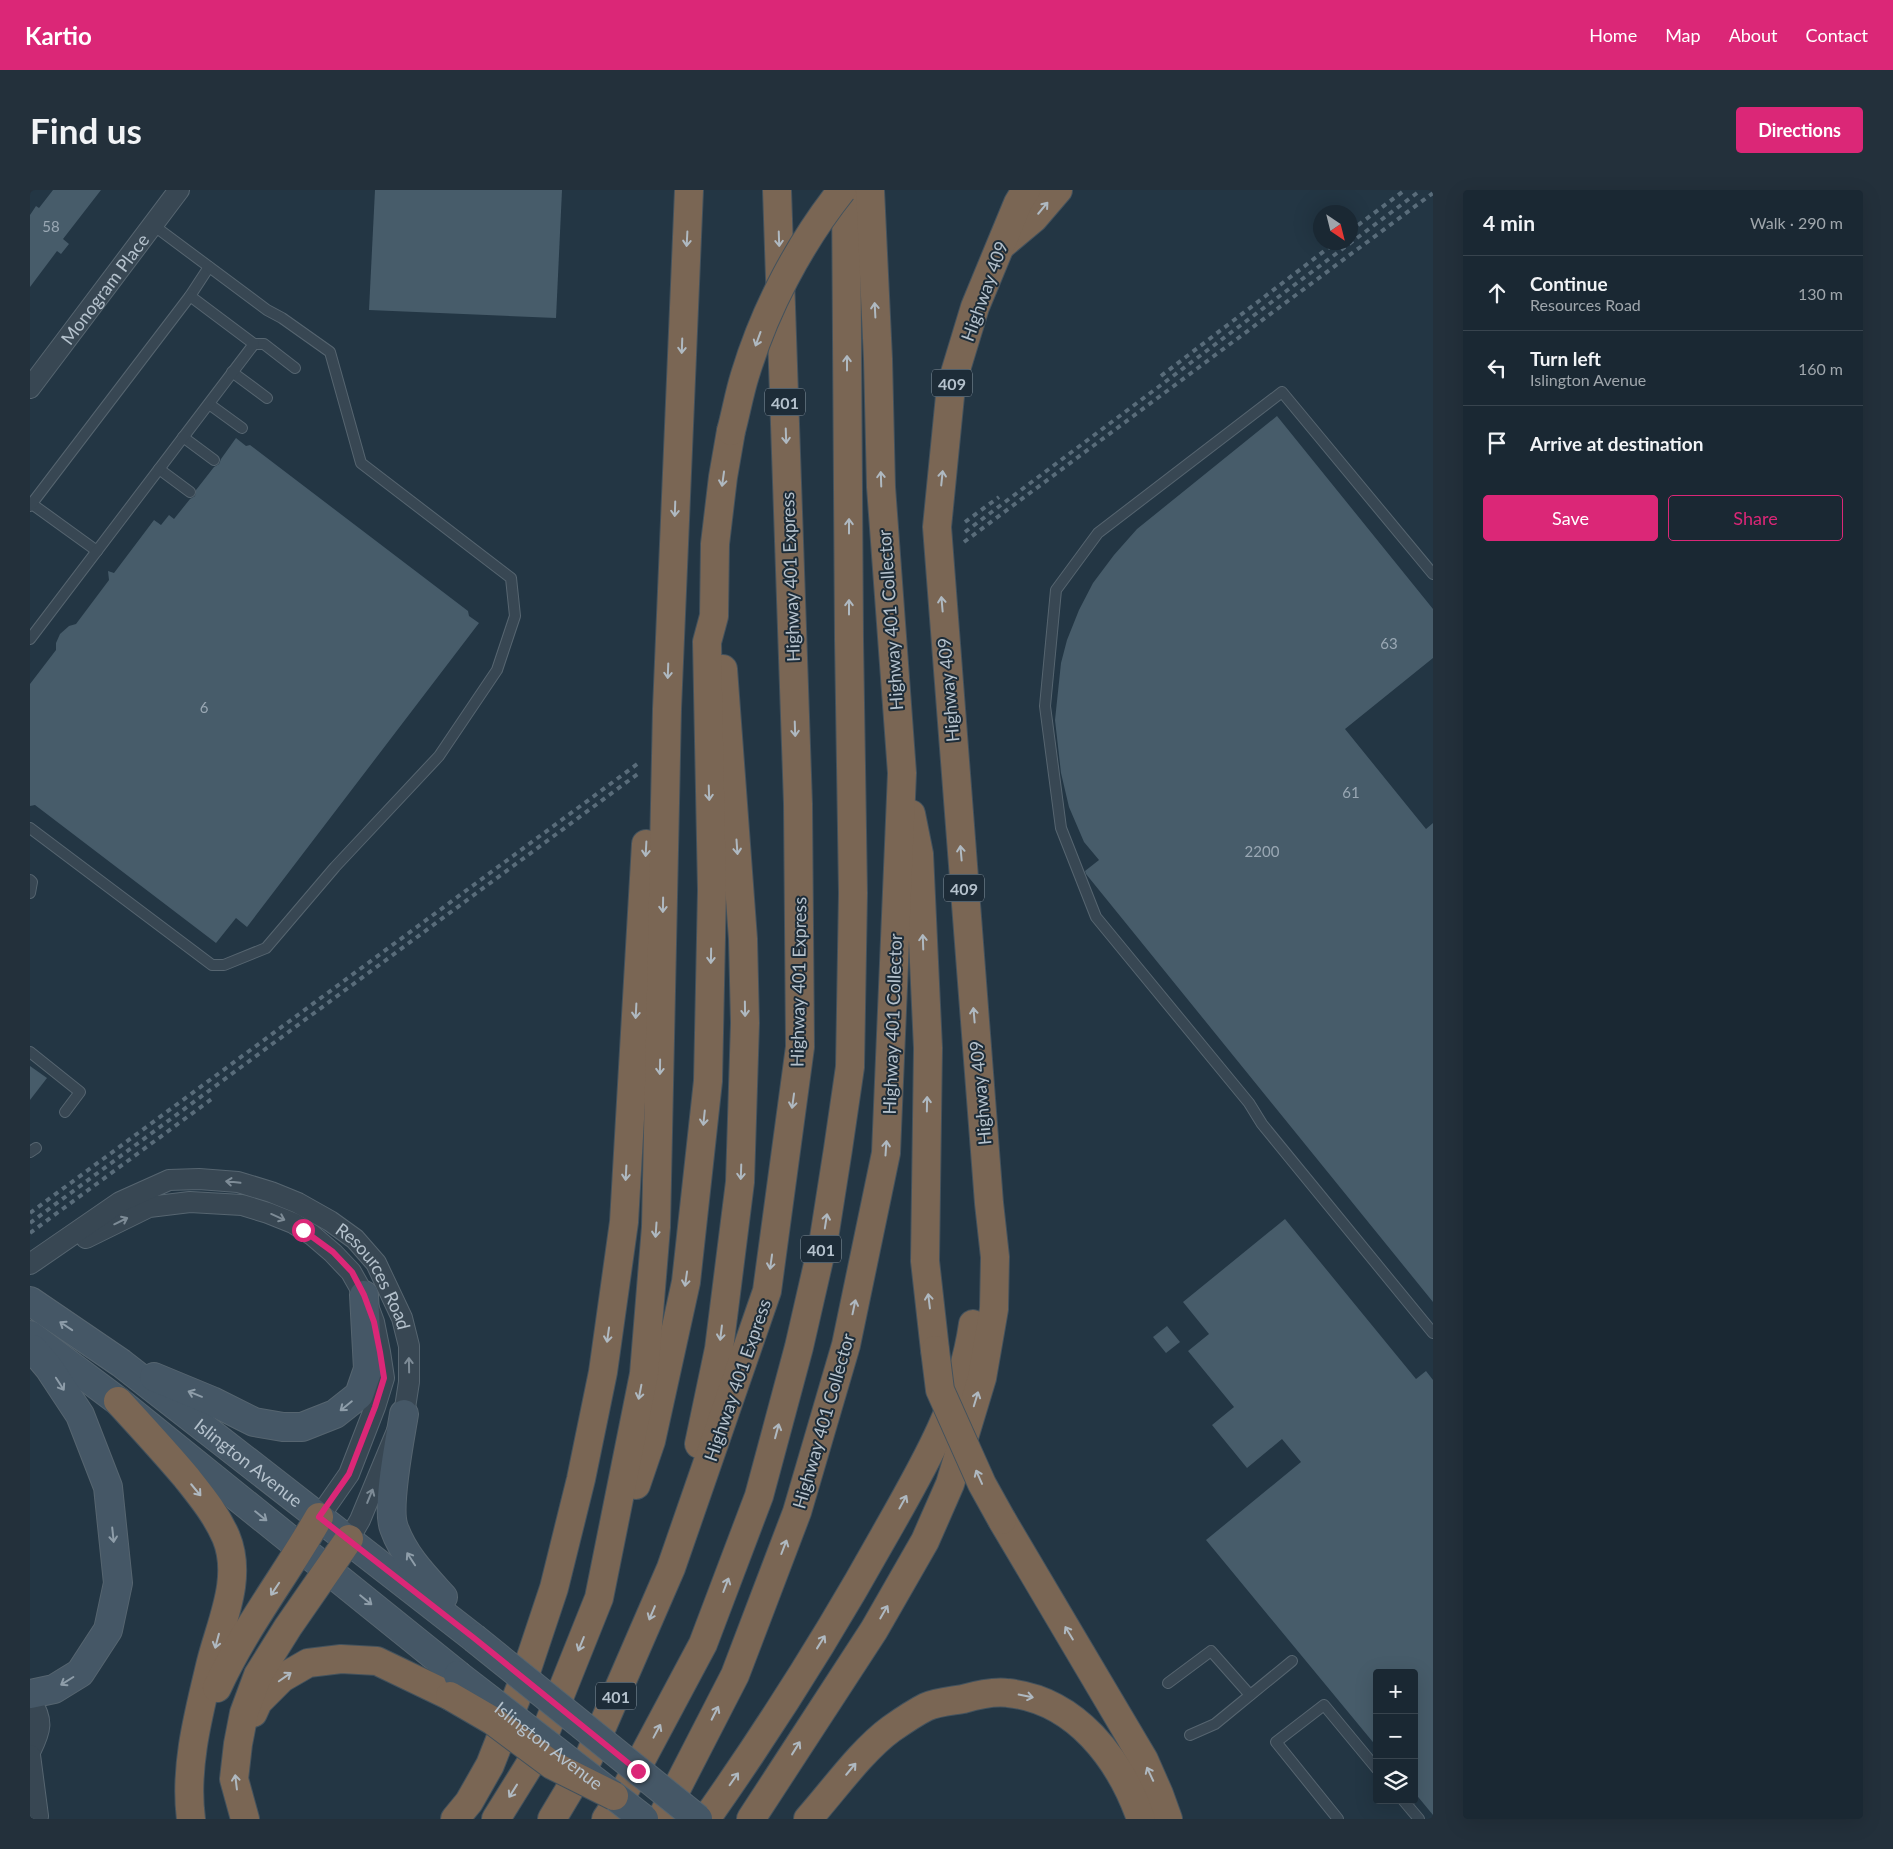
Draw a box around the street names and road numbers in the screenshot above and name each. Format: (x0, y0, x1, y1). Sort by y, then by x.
street label: Monogram Place (56, 229, 153, 349)
street label: Highway 409 (956, 238, 1012, 344)
road number: 409 (932, 370, 972, 397)
road number: 401 (765, 388, 805, 416)
street label: Highway 401 Express (776, 491, 804, 662)
street label: Highway 401 Collector (873, 528, 907, 711)
street label: Highway 409 (932, 637, 964, 743)
road number: 409 (944, 874, 984, 901)
street label: Highway 401 Express (786, 897, 810, 1067)
street label: Highway 401 Collector (878, 933, 906, 1115)
street label: Highway 409 (964, 1040, 996, 1146)
street label: Resources Road (332, 1218, 415, 1332)
road number: 401 (801, 1236, 841, 1262)
street label: Highway 401 Express (699, 1296, 775, 1464)
street label: Highway 401 Collector (787, 1330, 859, 1511)
street label: Islington Avenue (190, 1414, 307, 1511)
road number: 401 (596, 1682, 636, 1710)
street label: Islington Avenue (490, 1697, 607, 1794)

